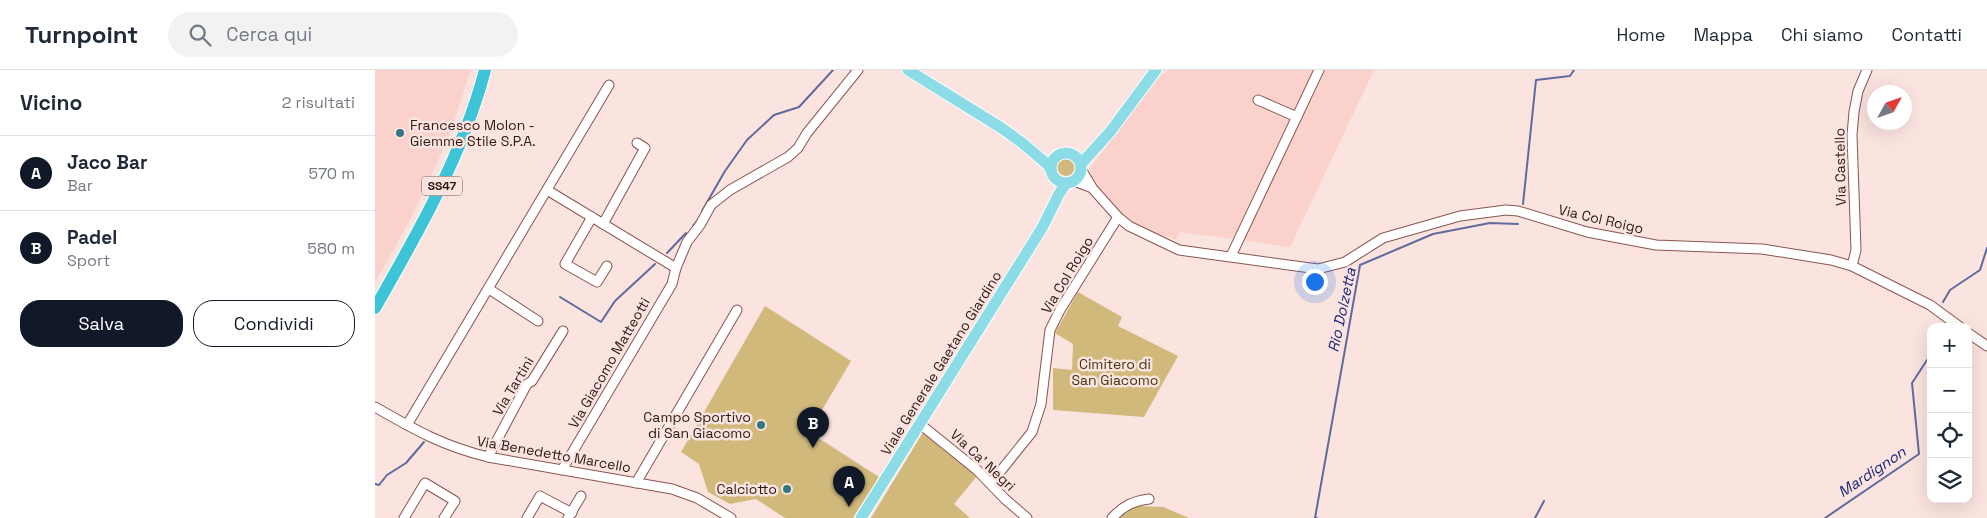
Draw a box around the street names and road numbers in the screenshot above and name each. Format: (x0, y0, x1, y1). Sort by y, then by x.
street label: Via Castello (1830, 128, 1850, 206)
road number: SS47 (422, 176, 462, 195)
street label: Via Col Roigo (1557, 200, 1645, 238)
street label: Via Col Roigo (1037, 233, 1097, 317)
street label: Viale Generale Gaetano Giardino (877, 267, 1005, 459)
street label: Via Giacomo Matteotti (564, 294, 654, 432)
street label: Via Tartini (488, 353, 538, 419)
street label: Via Ca' Negri (947, 425, 1019, 495)
street label: Via Benedetto Marcello (476, 432, 632, 476)

